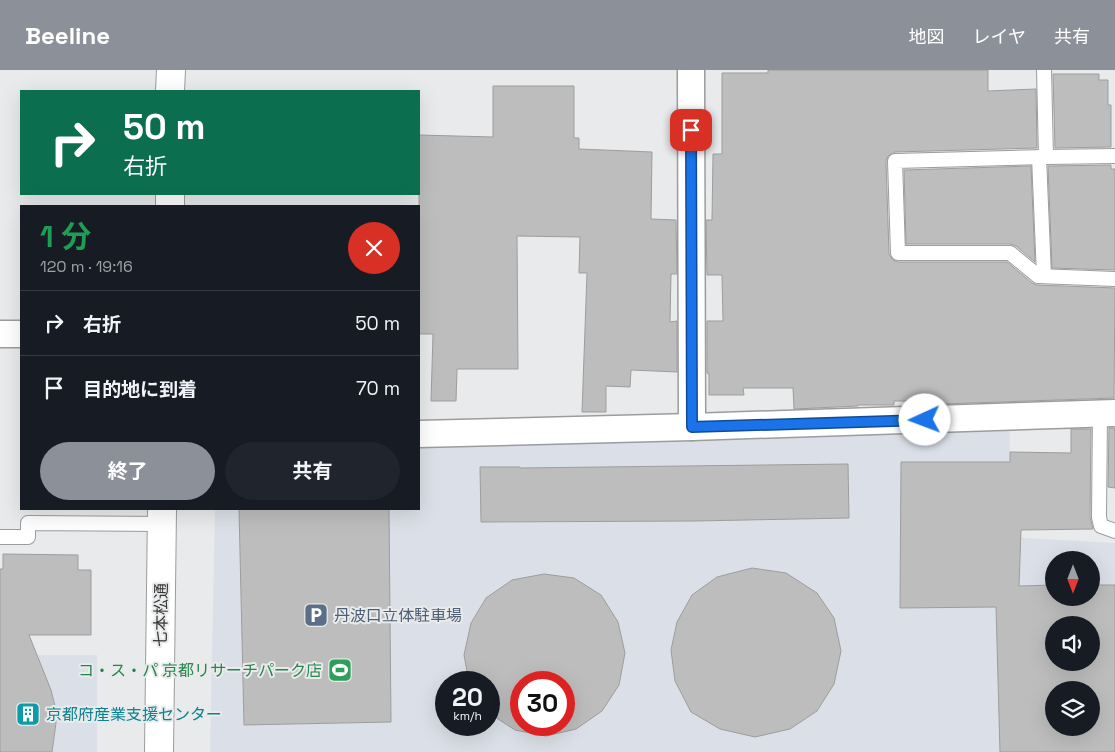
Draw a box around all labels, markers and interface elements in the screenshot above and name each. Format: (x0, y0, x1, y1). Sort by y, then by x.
text: Beeline (25, 20, 110, 51)
text: 地図 (909, 25, 945, 48)
text: レイヤ (973, 25, 1026, 48)
text: 共有 (1054, 25, 1090, 48)
text: 50 m (123, 105, 205, 149)
pin (670, 109, 712, 151)
icon: right (40, 110, 105, 175)
icon: arrive (677, 116, 705, 144)
text: 右折 (123, 152, 167, 180)
text: 1 分 (40, 217, 91, 256)
button: close (348, 222, 400, 274)
text: 120 m · 19:16 (40, 256, 133, 277)
icon: right (40, 309, 68, 337)
text: 50 m (355, 311, 400, 336)
text: 右折 (83, 312, 121, 337)
icon: arrive (40, 374, 68, 402)
text: 70 m (356, 376, 400, 401)
text: 目的地に到着 (83, 377, 197, 402)
position arrow (898, 393, 950, 445)
button: 終了 (40, 442, 215, 500)
button: 共有 (225, 442, 400, 500)
north arrow (1045, 551, 1100, 606)
map controls (1045, 551, 1100, 736)
street label: 七本松通 (150, 583, 172, 647)
parking icon: 丹波口立体駐車場 (303, 602, 329, 628)
place label: 丹波口立体駐車場 (334, 605, 462, 626)
button: sound (1045, 616, 1100, 671)
sports icon: コ・ス・パ 京都リサーチパーク店 (327, 657, 353, 683)
place label: コ・ス・パ 京都リサーチパーク店 (78, 660, 322, 681)
speed limit sign: 30 (510, 671, 575, 736)
text: 20 (452, 681, 483, 713)
button: layers (1045, 681, 1100, 736)
building icon: 京都府産業支援センター (15, 701, 41, 727)
place label: 京都府産業支援センター (46, 704, 222, 725)
text: km/h (453, 708, 482, 724)

